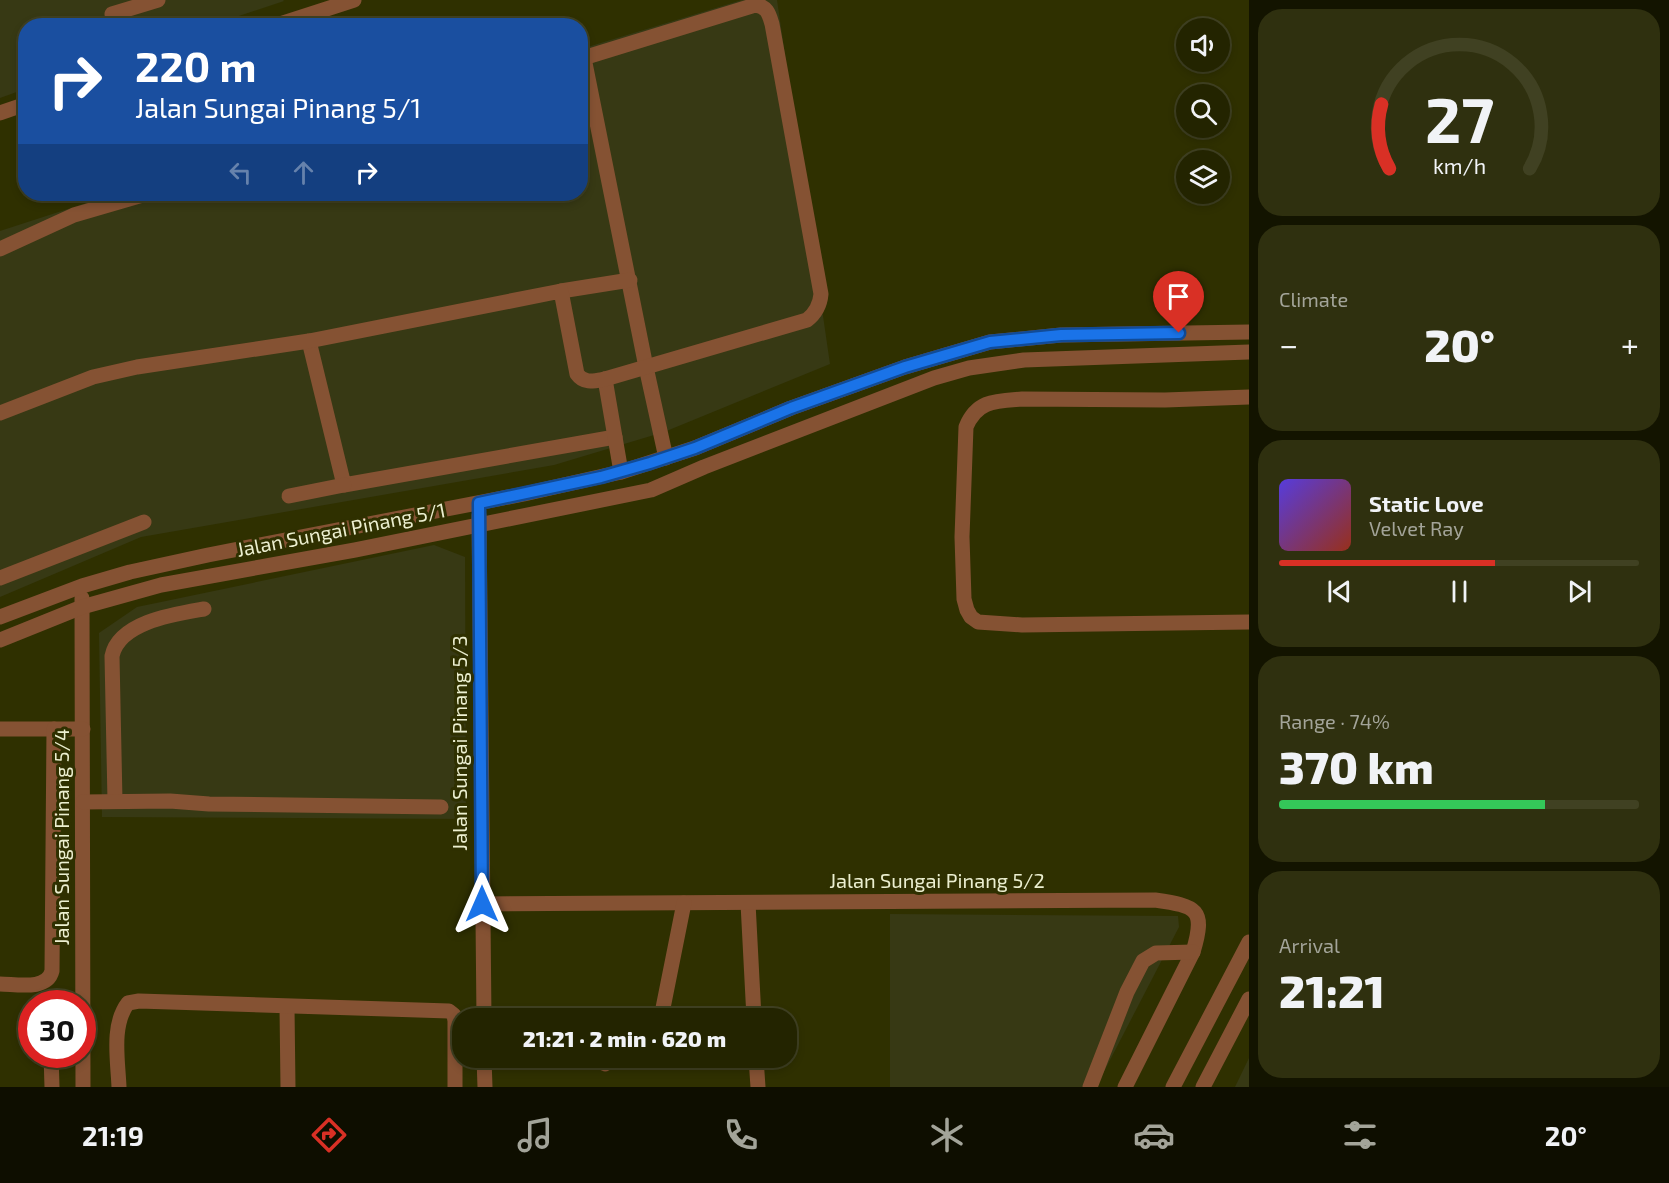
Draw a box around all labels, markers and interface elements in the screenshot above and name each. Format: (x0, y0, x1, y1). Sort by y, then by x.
map controls (1176, 18, 1230, 204)
button: sound (1176, 18, 1230, 72)
text: 220 m (135, 40, 256, 90)
icon: right (36, 42, 114, 120)
text: 27 (1424, 81, 1494, 156)
button: search (1176, 84, 1230, 138)
text: Jalan Sungai Pinang 5/1 (135, 91, 421, 123)
button: layers (1176, 150, 1230, 204)
text: km/h (1432, 154, 1486, 179)
icon: left (224, 156, 257, 189)
icon: ahead (287, 156, 320, 189)
icon: right (350, 156, 383, 189)
pin (1153, 271, 1204, 333)
icon: arrive (1162, 280, 1195, 313)
text: Climate (1279, 287, 1348, 311)
text: 20° (1424, 317, 1495, 371)
text: − (1279, 324, 1298, 364)
text: + (1621, 324, 1639, 364)
text: Static Love (1369, 490, 1484, 516)
street label: Jalan Sungai Pinang 5/1 (234, 497, 447, 561)
text: Velvet Ray (1369, 516, 1464, 540)
icon: previous (1323, 575, 1356, 608)
icon: pause (1443, 575, 1476, 608)
icon: next (1563, 575, 1596, 608)
street label: Jalan Sungai Pinang 5/3 (447, 635, 471, 851)
text: Range · 74% (1279, 709, 1390, 733)
street label: Jalan Sungai Pinang 5/4 (49, 729, 73, 945)
text: 370 km (1279, 739, 1434, 793)
street label: Jalan Sungai Pinang 5/2 (829, 868, 1045, 892)
position arrow (450, 872, 514, 936)
text: Arrival (1279, 933, 1340, 957)
text: 21:21 (1279, 963, 1385, 1017)
speed limit sign: 30 (18, 990, 96, 1068)
text: 21:21 · 2 min · 620 m (523, 1025, 726, 1051)
icon: directions (308, 1114, 350, 1156)
icon: music (514, 1114, 556, 1156)
icon: phone (720, 1114, 762, 1156)
icon: climate (926, 1114, 968, 1156)
icon: car (1133, 1114, 1175, 1156)
icon: filters (1339, 1114, 1381, 1156)
text: 21:19 (82, 1119, 144, 1151)
text: 20° (1545, 1119, 1587, 1151)

